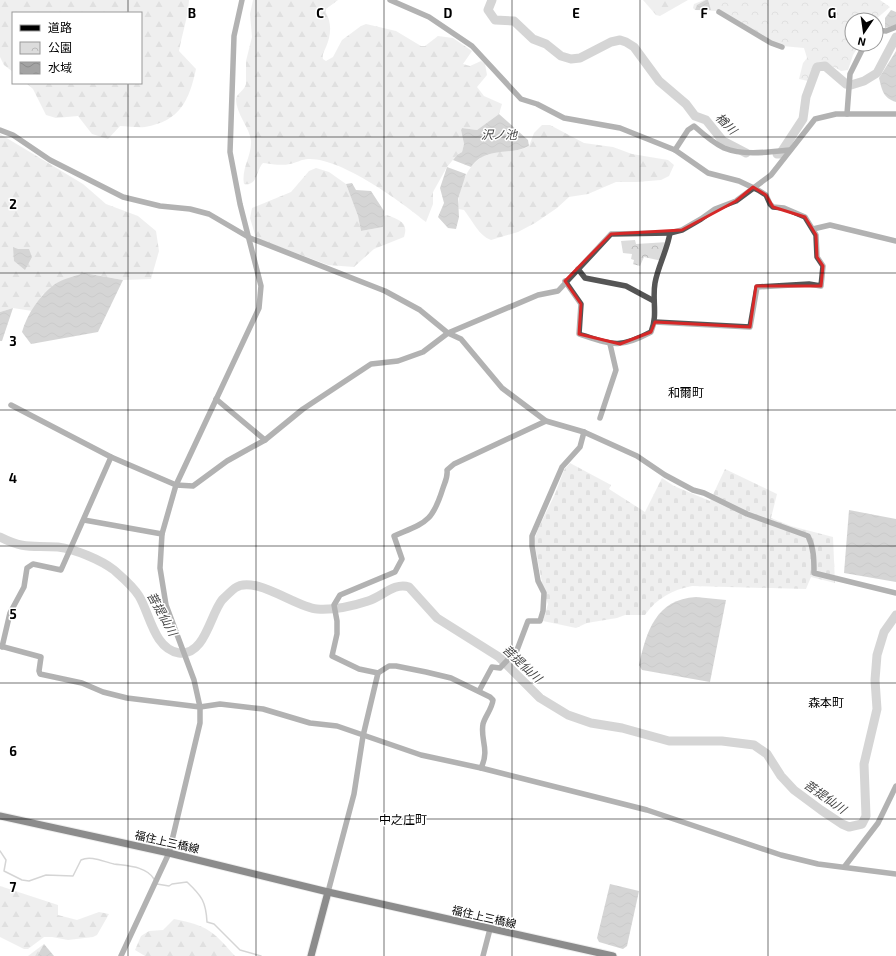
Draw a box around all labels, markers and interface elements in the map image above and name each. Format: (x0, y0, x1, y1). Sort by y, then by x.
text: B (188, 5, 196, 21)
text: C (316, 5, 324, 21)
text: D (444, 5, 453, 21)
text: E (572, 5, 580, 21)
text: F (700, 5, 708, 21)
text: G (828, 5, 836, 21)
legend (12, 12, 142, 84)
north arrow (844, 12, 884, 52)
text: 道路 (48, 20, 72, 34)
text: N (856, 35, 867, 49)
text: 公園 (48, 40, 72, 54)
text: 水域 (48, 60, 72, 74)
water label: 楢川 (713, 110, 742, 138)
water label: 沢ノ池 (481, 127, 518, 141)
text: 2 (9, 196, 17, 212)
text: 3 (9, 333, 17, 349)
district label: 和爾町 (668, 385, 704, 399)
text: 4 (9, 470, 17, 486)
water label: 菩提仙川 (145, 589, 182, 640)
text: 5 (9, 606, 17, 622)
water label: 菩提仙川 (500, 642, 546, 686)
district label: 森本町 (808, 695, 844, 709)
text: 6 (9, 743, 17, 759)
water label: 菩提仙川 (802, 777, 851, 817)
district label: 中之庄町 (379, 812, 427, 826)
street label: 福住上三橋線 (133, 828, 201, 855)
text: 7 (10, 879, 17, 895)
street label: 福住上三橋線 (450, 903, 518, 930)

